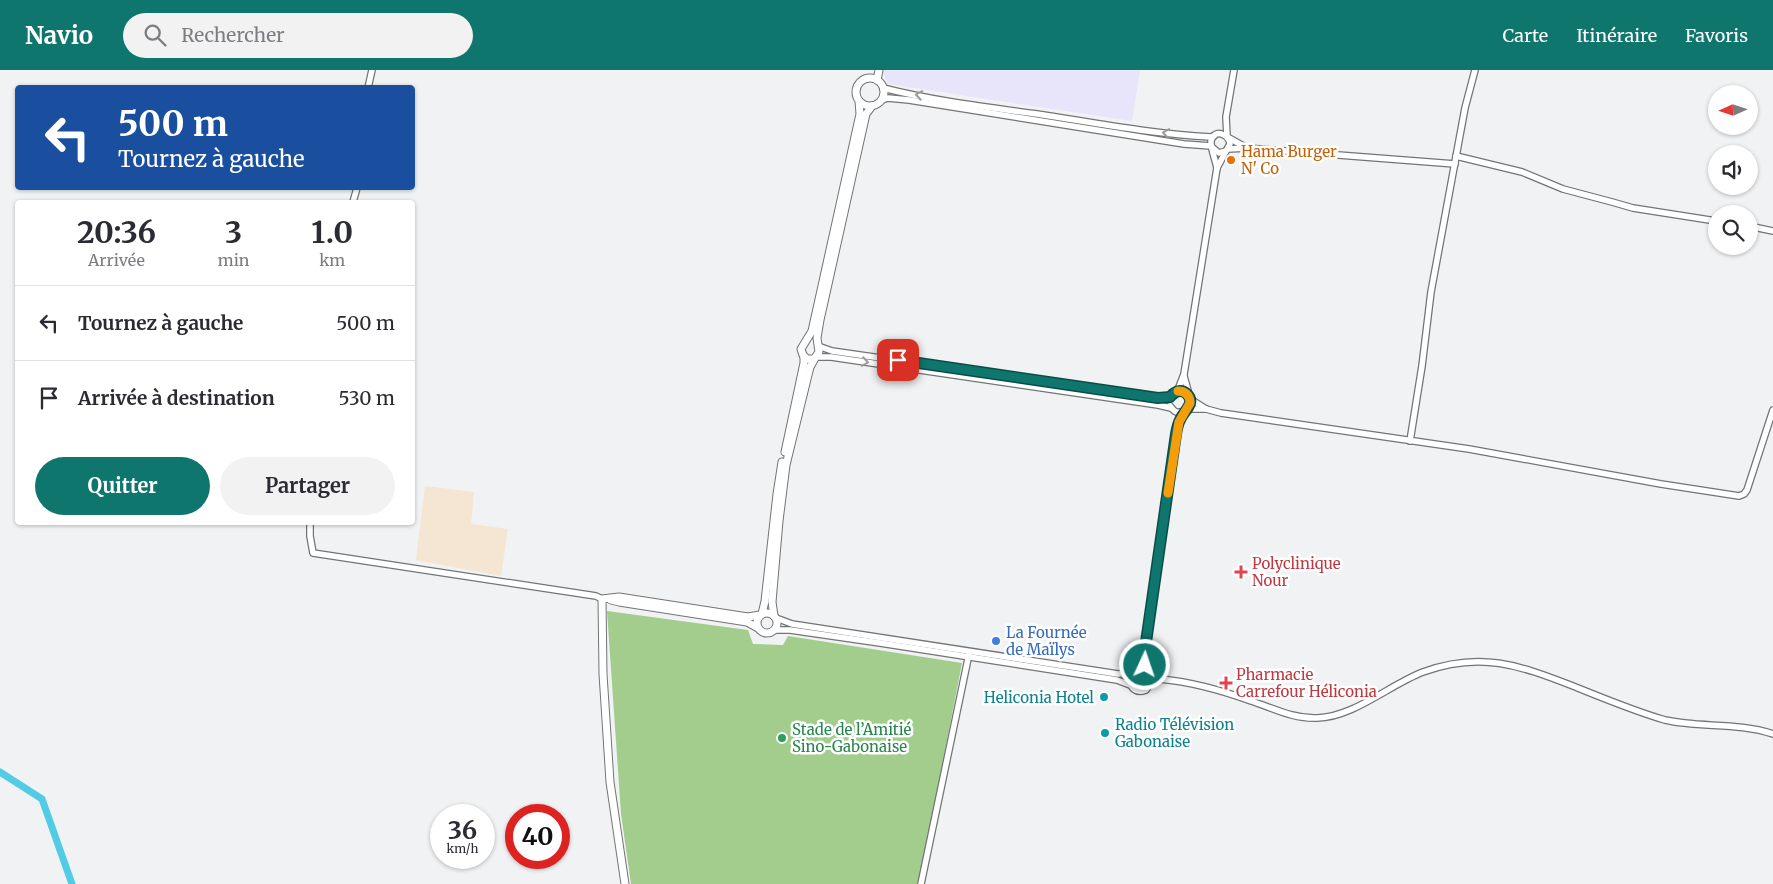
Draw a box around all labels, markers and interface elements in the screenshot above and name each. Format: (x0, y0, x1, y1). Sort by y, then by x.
search box (123, 13, 473, 58)
text: Navio (25, 20, 93, 51)
icon: search (141, 21, 169, 49)
text: Rechercher (181, 23, 285, 47)
text: Carte (1502, 24, 1548, 47)
text: Itinéraire (1576, 24, 1657, 47)
text: Favoris (1685, 24, 1748, 47)
north arrow (1708, 85, 1758, 135)
map controls (1708, 85, 1758, 255)
one-way arrow (915, 91, 923, 101)
text: 500 m (118, 102, 228, 146)
icon: left (35, 105, 100, 170)
one-way arrow (1162, 128, 1170, 139)
place label: Hama Burger N' Co (1241, 142, 1337, 178)
text: Tournez à gauche (118, 145, 305, 173)
button: sound (1708, 145, 1758, 195)
marker: Hama Burger N' Co (1225, 154, 1237, 166)
button: search (1708, 205, 1758, 255)
text: 20:36 (77, 213, 156, 251)
text: 3 (225, 213, 242, 251)
text: 1.0 (311, 213, 353, 251)
text: Arrivée (88, 250, 145, 270)
text: min (218, 250, 249, 270)
text: km (319, 250, 345, 270)
icon: left (35, 309, 63, 337)
text: Tournez à gauche (78, 311, 243, 335)
text: 500 m (336, 311, 395, 335)
pin (877, 339, 919, 381)
icon: arrive (884, 346, 912, 374)
one-way arrow (861, 356, 869, 367)
icon: arrive (35, 384, 63, 412)
text: Arrivée à destination (78, 386, 275, 410)
text: 530 m (338, 386, 395, 410)
button: Quitter (35, 457, 210, 515)
button: Partager (220, 457, 395, 515)
place label: Polyclinique Nour (1252, 554, 1341, 590)
marker: Polyclinique Nour (1234, 565, 1248, 579)
place label: La Fournée de Maïlys (1006, 623, 1087, 659)
marker: La Fournée de Maïlys (990, 635, 1002, 647)
position arrow (1118, 638, 1170, 690)
place label: Pharmacie Carrefour Héliconia (1236, 665, 1377, 701)
marker: Pharmacie Carrefour Héliconia (1220, 677, 1232, 689)
place label: Heliconia Hotel (984, 688, 1094, 707)
marker: Heliconia Hotel (1098, 691, 1110, 703)
place label: Radio Télévision Gabonaise (1115, 715, 1234, 751)
place label: Stade de l’Amitié Sino-Gabonaise (792, 720, 912, 756)
marker: Radio Télévision Gabonaise (1099, 727, 1111, 739)
marker: Stade de l’Amitié Sino-Gabonaise (776, 732, 788, 744)
speed limit sign: 40 (505, 804, 570, 869)
text: 36 (448, 814, 477, 846)
text: km/h (447, 841, 478, 856)

